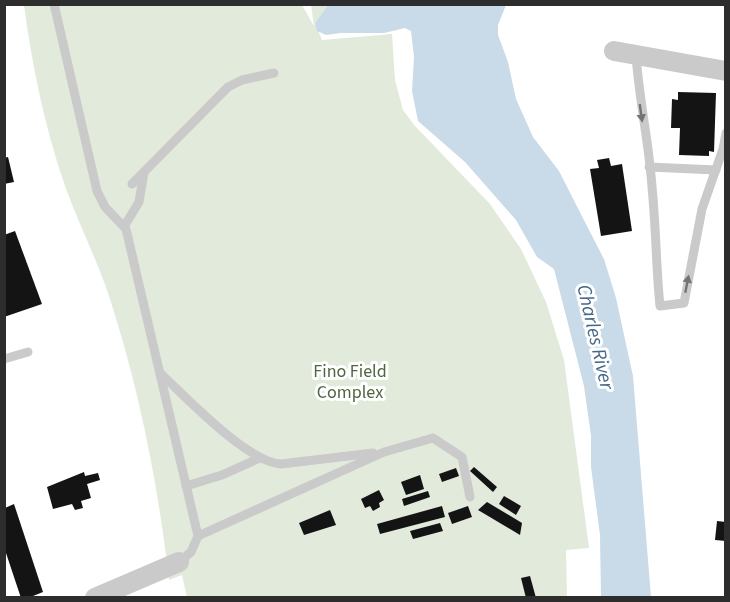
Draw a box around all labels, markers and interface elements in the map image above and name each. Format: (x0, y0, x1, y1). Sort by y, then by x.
one-way arrow (637, 104, 646, 123)
one-way arrow (683, 275, 692, 294)
water label: Charles River (569, 282, 621, 393)
park label: Fino Field Complex (313, 359, 387, 405)

